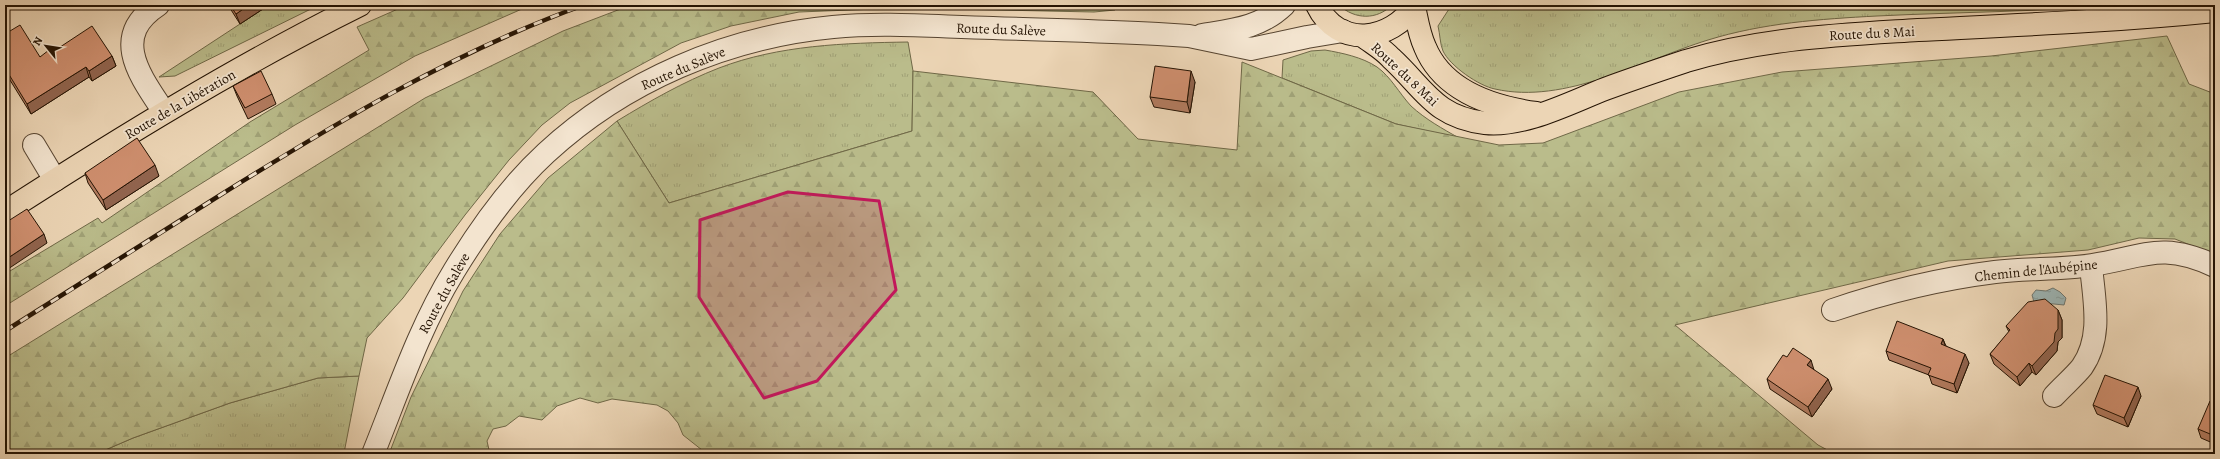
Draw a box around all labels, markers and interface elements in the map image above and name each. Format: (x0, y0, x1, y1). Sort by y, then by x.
street label: Route du Salève (956, 18, 1046, 41)
street label: Route du 8 Mai (1829, 22, 1915, 45)
north arrow (26, 26, 66, 66)
text: N (29, 34, 46, 48)
street label: Route du 8 Mai (1367, 38, 1443, 111)
street label: Route du Salève (638, 42, 728, 95)
street label: Route de la Libération (121, 65, 239, 144)
street label: Route du Salève (414, 249, 475, 337)
street label: Chemin de l'Aubépine (1974, 255, 2099, 286)

